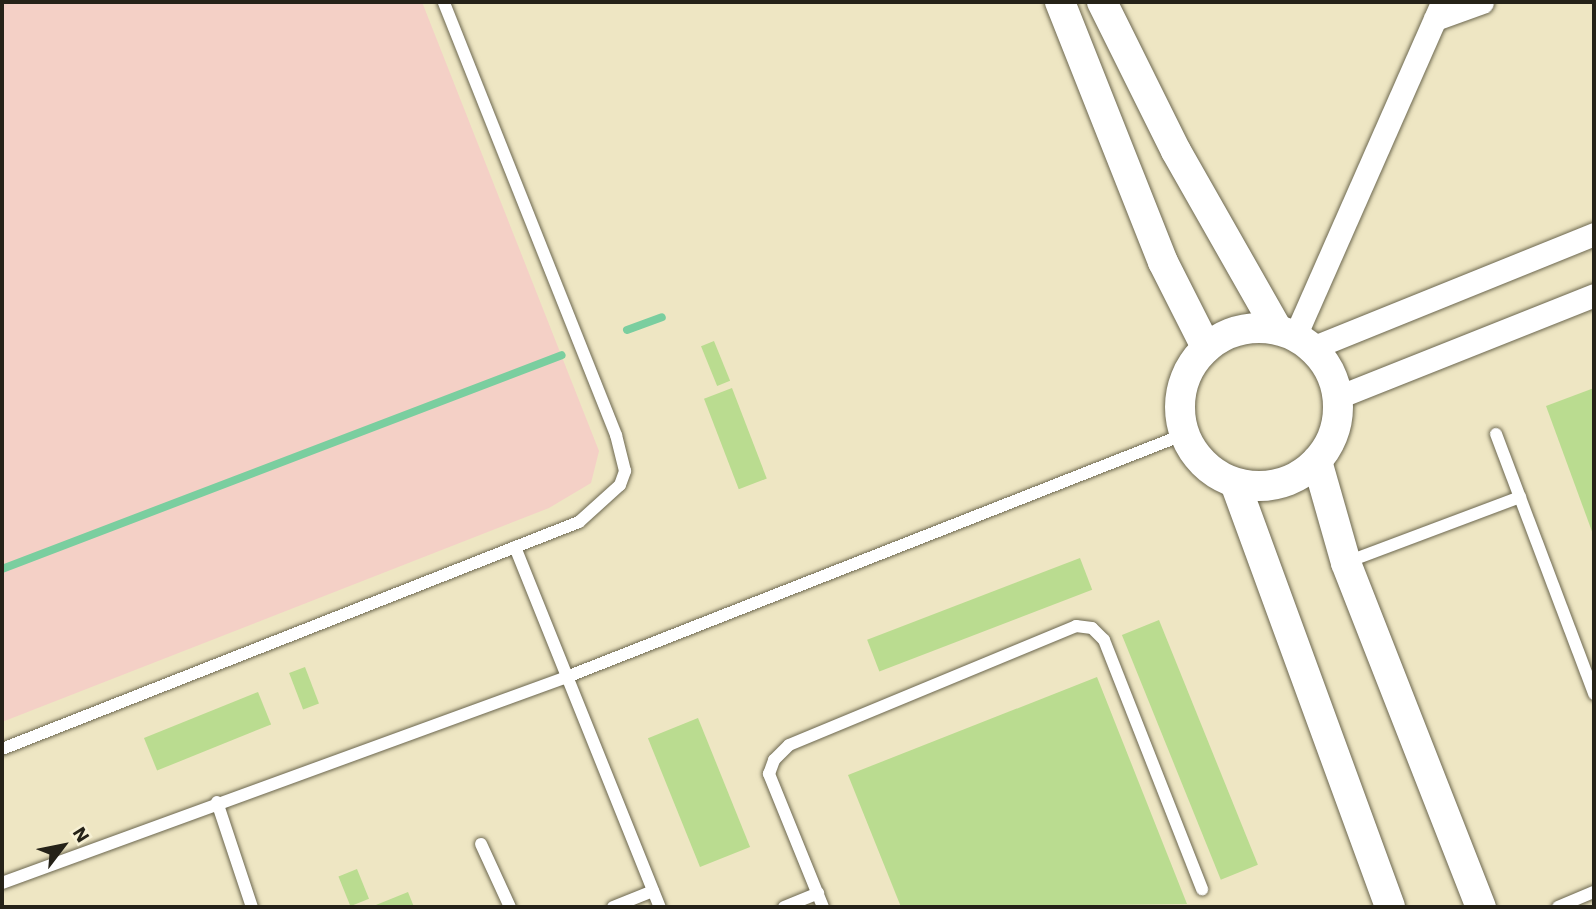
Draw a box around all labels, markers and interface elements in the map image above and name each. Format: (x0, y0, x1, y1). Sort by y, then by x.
north arrow (28, 811, 98, 881)
text: N (68, 823, 95, 847)

